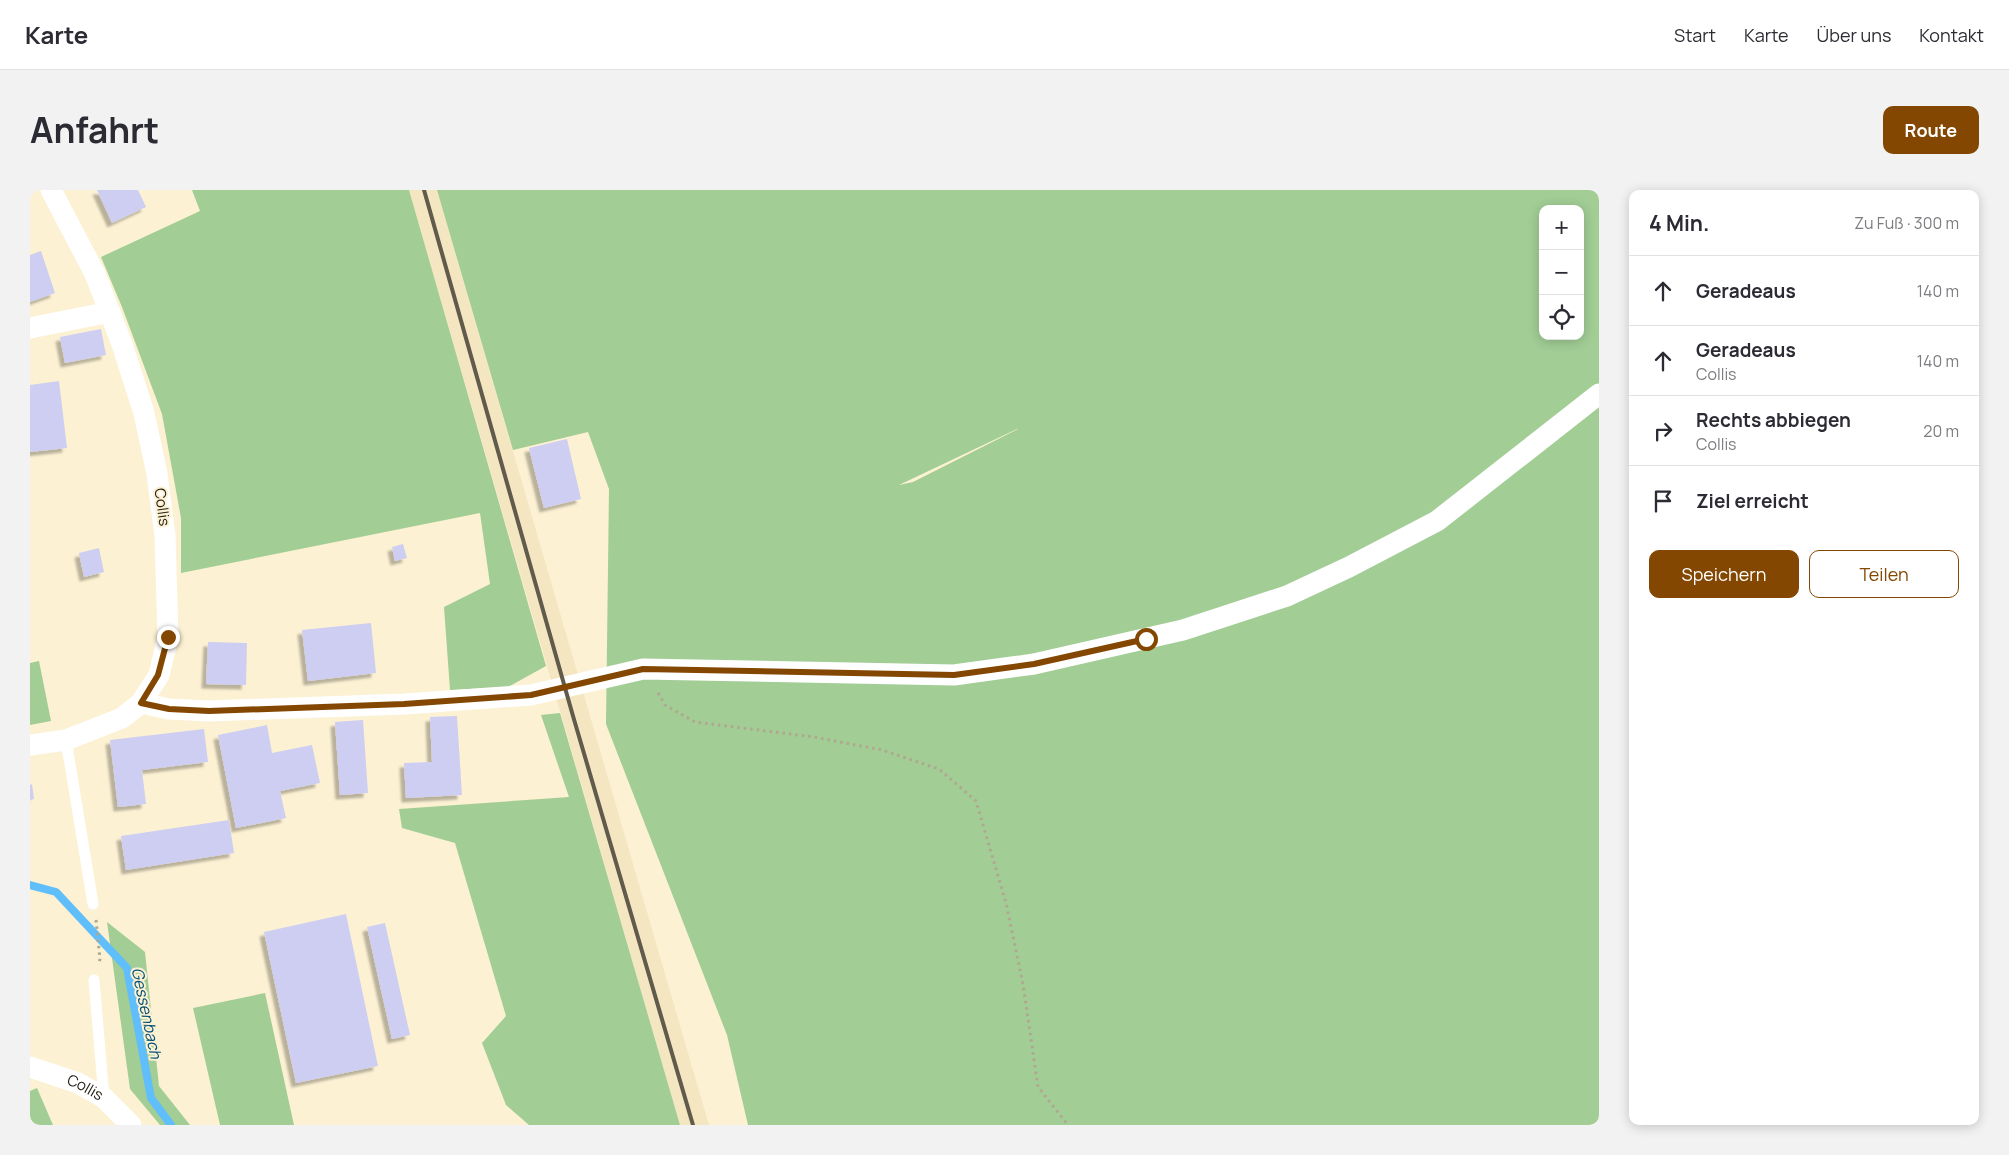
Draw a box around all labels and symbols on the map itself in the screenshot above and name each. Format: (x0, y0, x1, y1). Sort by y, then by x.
street label: Collis (149, 487, 176, 527)
route end (157, 626, 180, 649)
route start (1135, 628, 1158, 651)
water label: Gessenbach (127, 965, 168, 1061)
street label: Collis (65, 1069, 107, 1105)

